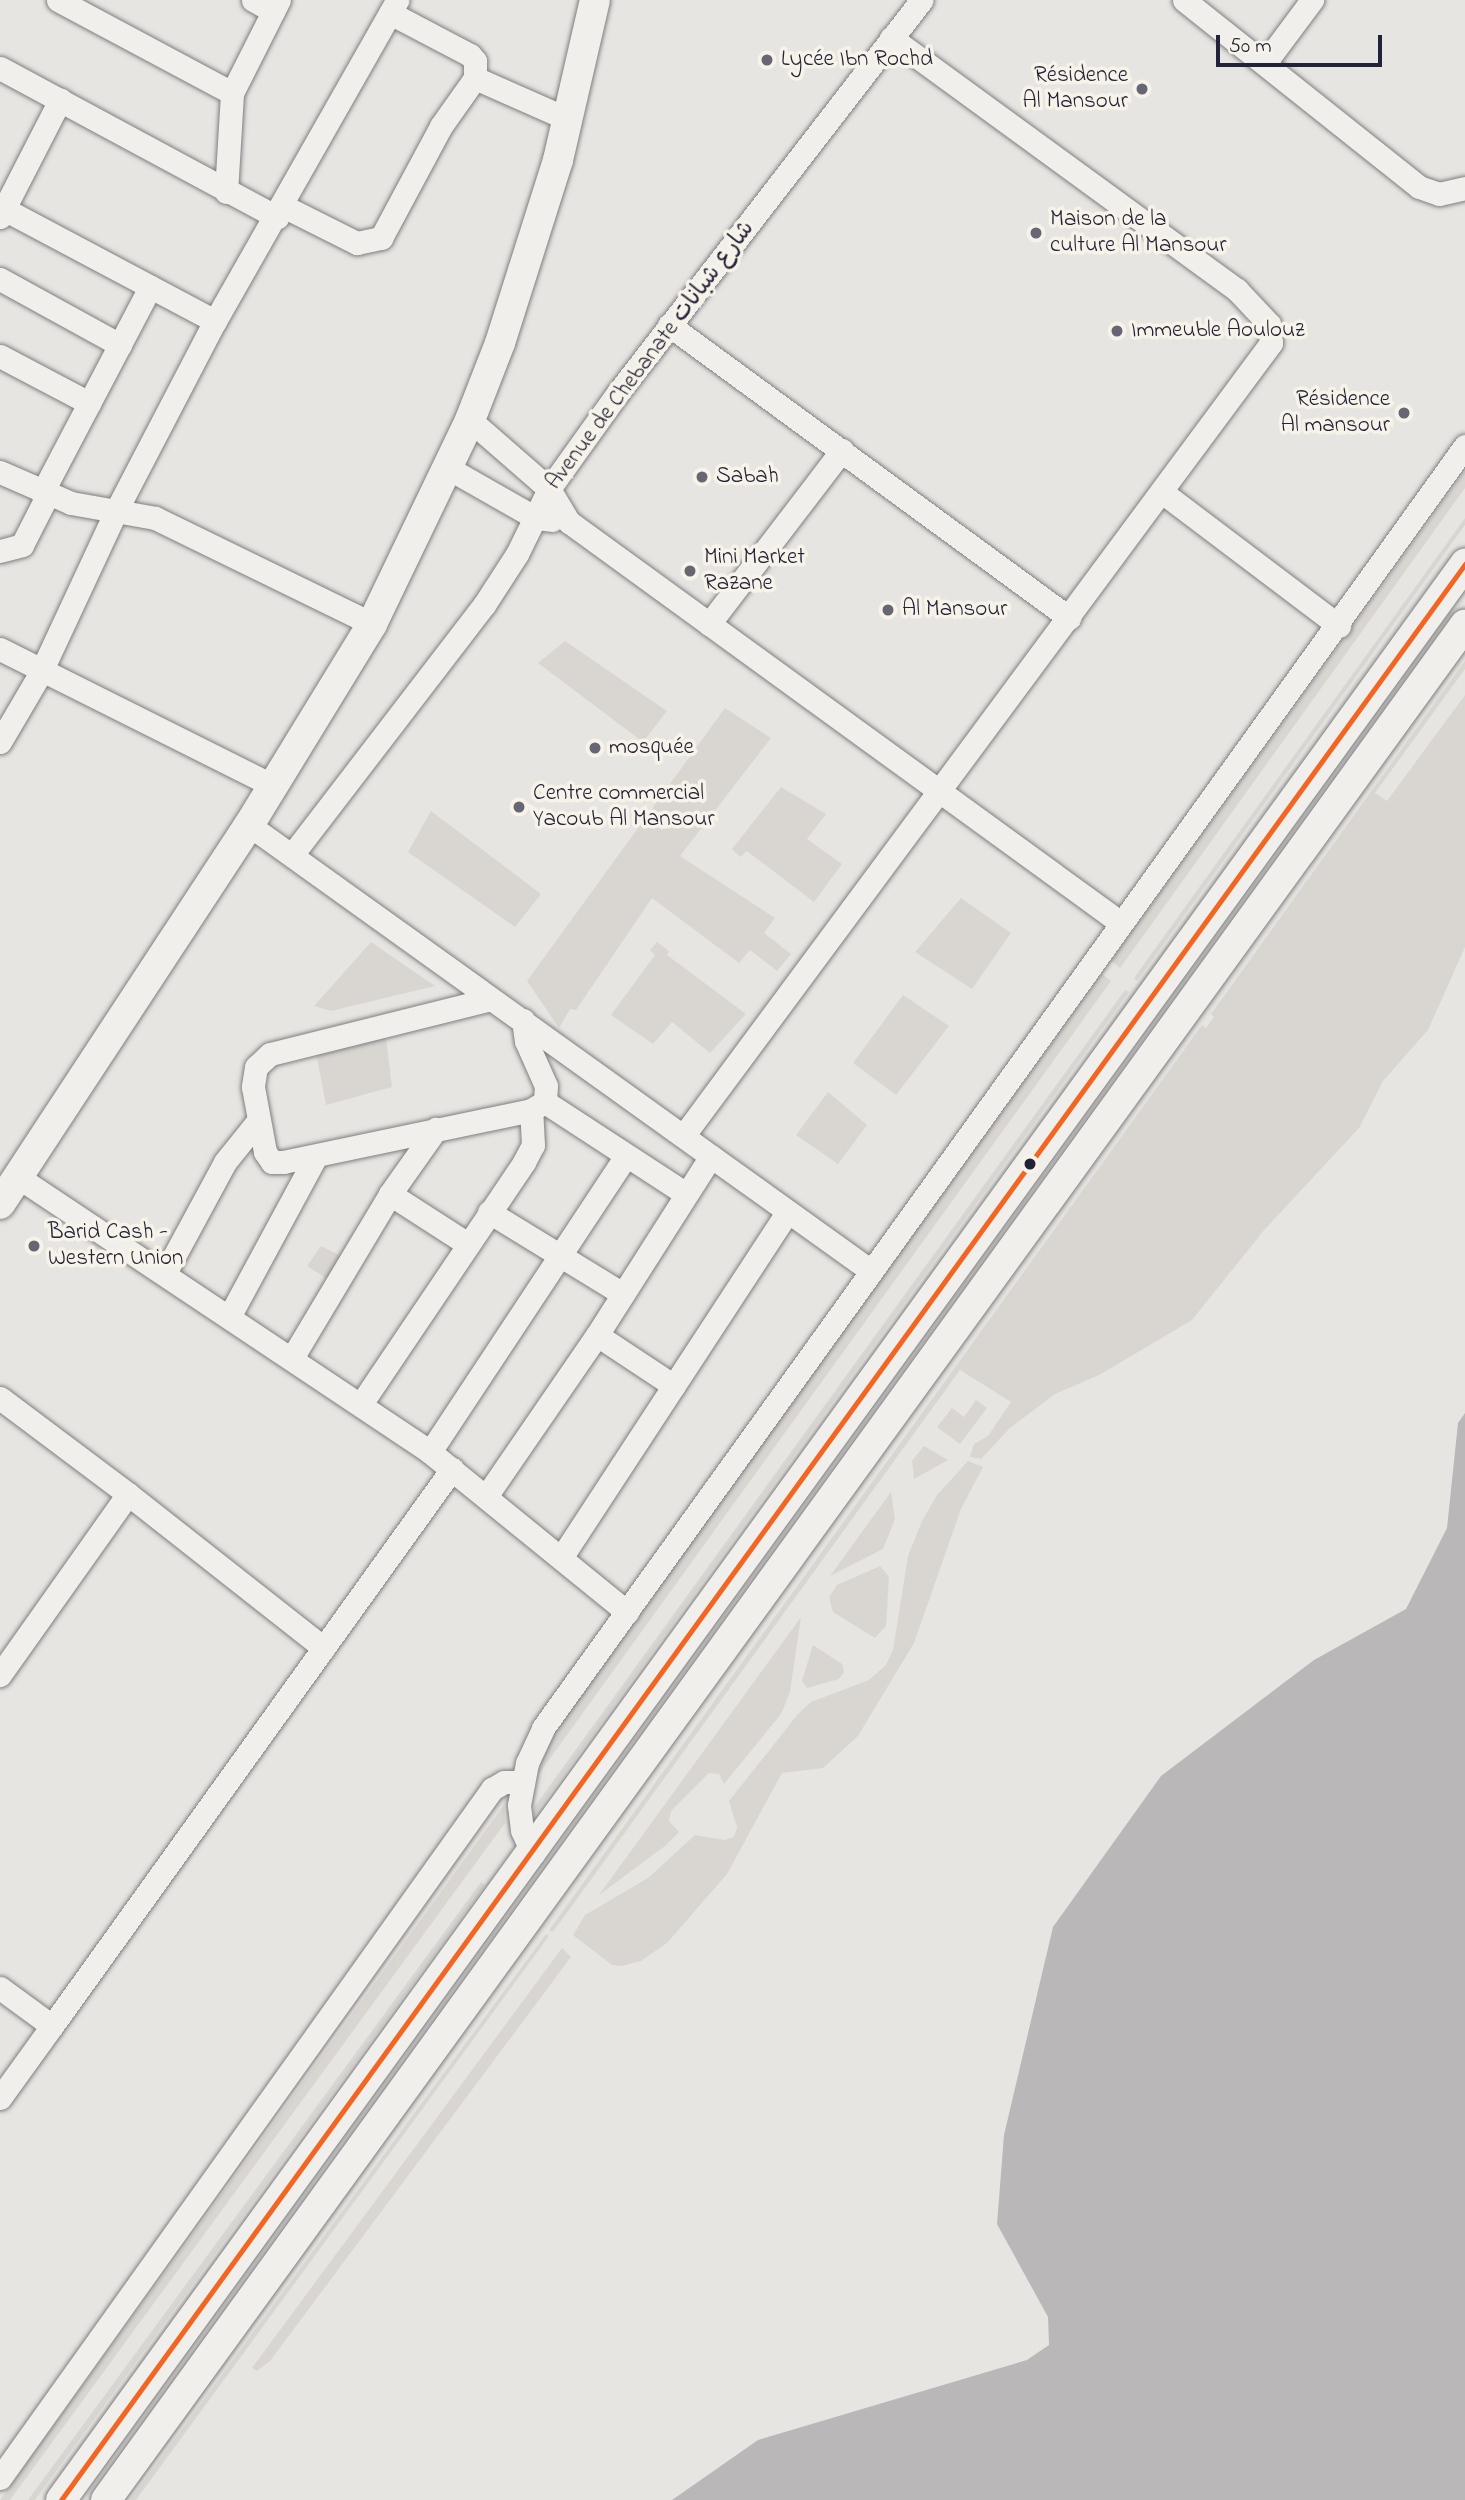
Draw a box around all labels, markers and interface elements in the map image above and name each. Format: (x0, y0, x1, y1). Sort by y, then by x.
scale bar (1220, 21, 1386, 65)
text: 50 m (1229, 32, 1272, 62)
place label: Lycée Ibn Rochd (781, 46, 933, 74)
marker: Lycée Ibn Rochd (759, 52, 775, 68)
place label: Résidence Al Mansour (1023, 62, 1128, 116)
marker: Résidence Al Mansour (1134, 81, 1150, 97)
place label: Maison de la culture Al Mansour (1050, 206, 1227, 260)
street label: Avenue de Chebanate شارع شبانات (541, 216, 761, 496)
marker: Maison de la culture Al Mansour (1028, 225, 1044, 241)
place label: Immeuble Aoulouz (1131, 317, 1305, 345)
marker: Immeuble Aoulouz (1109, 323, 1125, 339)
place label: Résidence Al mansour (1281, 386, 1390, 440)
marker: Résidence Al mansour (1396, 405, 1412, 421)
place label: Sabah (716, 463, 779, 491)
marker: Sabah (694, 469, 710, 485)
place label: Mini Market Razane (704, 544, 805, 598)
marker: Mini Market Razane (682, 563, 698, 579)
place label: Al Mansour (902, 596, 1007, 624)
marker: Al Mansour (880, 602, 896, 618)
place label: mosquée (609, 734, 694, 762)
marker: mosquée (587, 740, 603, 756)
place label: Centre commercial Yacoub Al Mansour (533, 780, 715, 834)
marker: Centre commercial Yacoub Al Mansour (511, 799, 527, 815)
unlabelled marker (1023, 1157, 1037, 1171)
place label: Barid Cash - Western Union (48, 1219, 183, 1273)
marker: Barid Cash - Western Union (26, 1238, 42, 1254)

